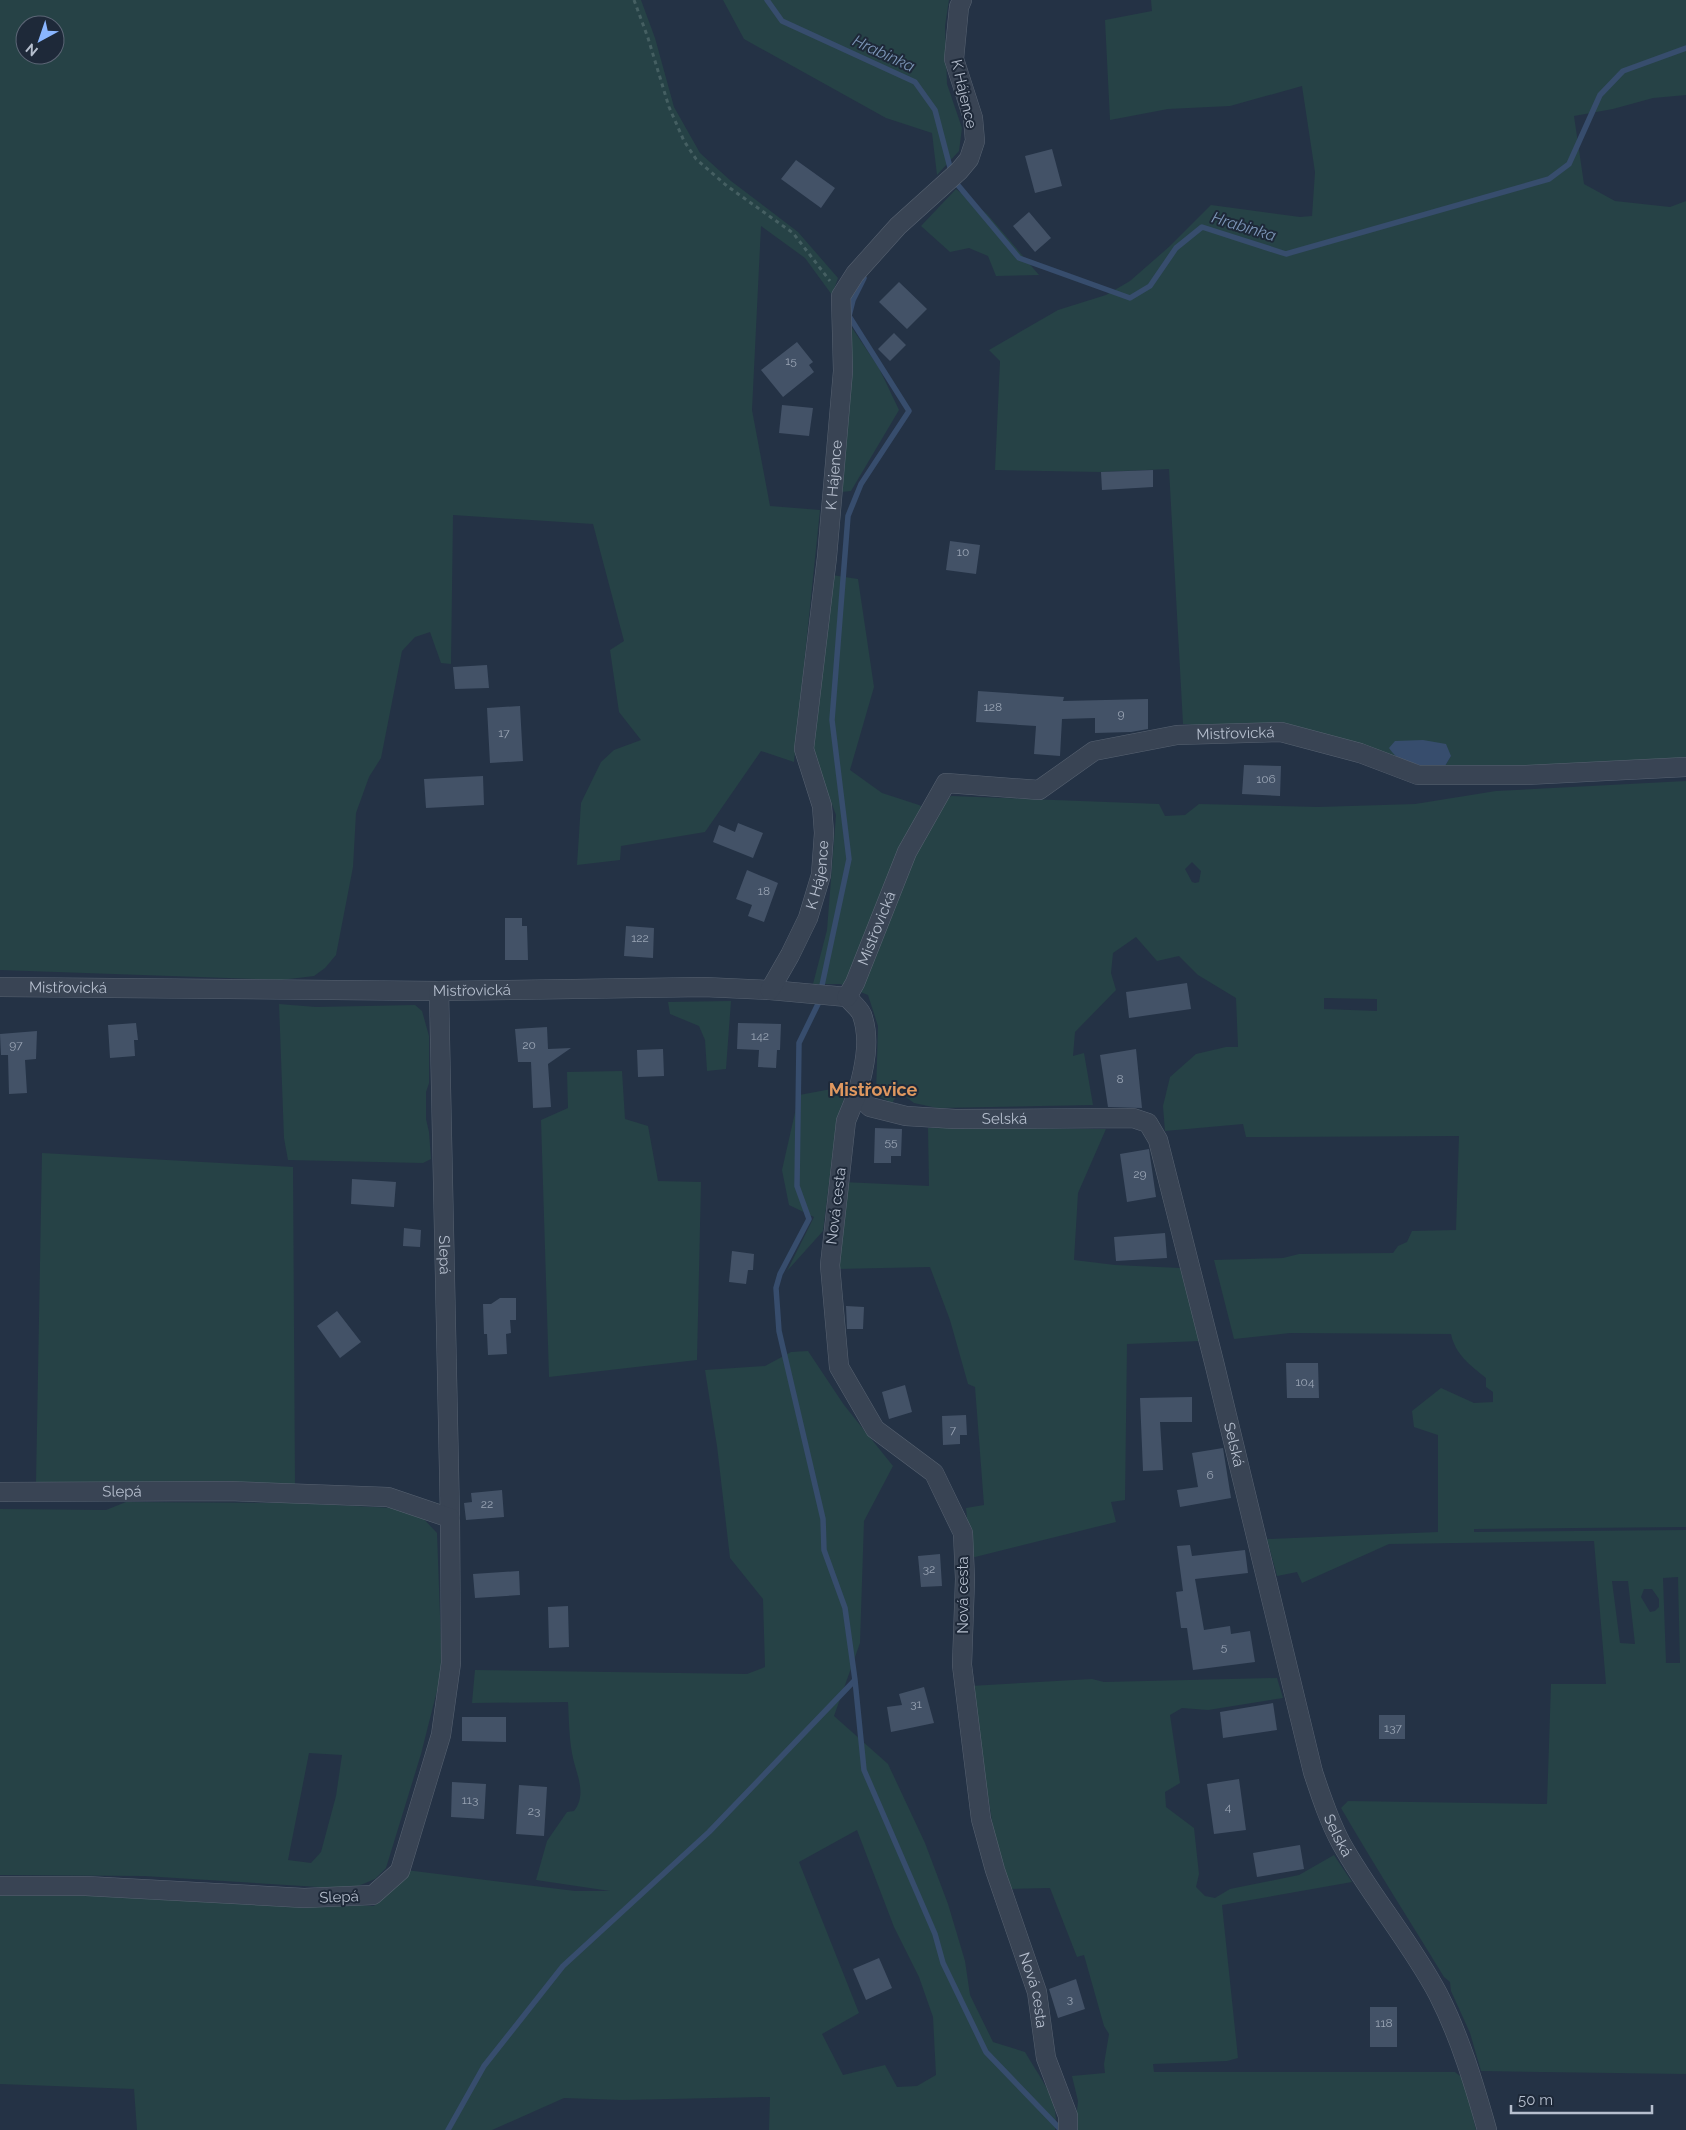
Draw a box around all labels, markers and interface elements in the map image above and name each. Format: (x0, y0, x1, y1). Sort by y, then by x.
north arrow (15, 15, 65, 65)
water label: Hrabinka (850, 31, 918, 76)
text: N (22, 40, 41, 60)
street label: K Hájence (947, 58, 981, 130)
water label: Hrabinka (1209, 208, 1279, 245)
house number: 15 (785, 354, 797, 368)
street label: K Hájence (822, 439, 846, 511)
house number: 10 (957, 545, 969, 559)
house number: 128 (984, 700, 1002, 714)
house number: 9 (1117, 707, 1125, 721)
street label: Mistřovická (1196, 723, 1275, 743)
house number: 17 (498, 726, 510, 740)
house number: 106 (1256, 772, 1276, 786)
street label: K Hájence (802, 839, 832, 912)
house number: 18 (758, 884, 770, 898)
street label: Mistřovická (854, 889, 899, 968)
house number: 122 (631, 931, 649, 945)
street label: Mistřovická (29, 978, 107, 997)
street label: Mistřovická (433, 981, 511, 1000)
house number: 142 (751, 1029, 769, 1043)
house number: 97 (9, 1038, 23, 1052)
house number: 20 (522, 1038, 536, 1052)
house number: 8 (1116, 1072, 1124, 1086)
district label: Mistřovice (829, 1079, 918, 1100)
street label: Selská (982, 1110, 1027, 1128)
house number: 55 (884, 1135, 898, 1149)
street label: Nová cesta (822, 1167, 850, 1245)
house number: 29 (1133, 1167, 1147, 1181)
street label: Slepá (435, 1235, 454, 1275)
house number: 104 (1295, 1375, 1315, 1389)
street label: Selská (1220, 1420, 1248, 1469)
house number: 7 (950, 1423, 957, 1437)
house number: 6 (1206, 1468, 1214, 1482)
street label: Slepá (102, 1482, 142, 1501)
house number: 22 (481, 1497, 493, 1511)
street label: Nová cesta (954, 1556, 972, 1634)
house number: 32 (923, 1562, 935, 1576)
house number: 5 (1221, 1640, 1228, 1654)
house number: 31 (910, 1697, 922, 1711)
house number: 137 (1384, 1721, 1403, 1735)
house number: 113 (462, 1793, 478, 1807)
house number: 4 (1225, 1800, 1232, 1814)
house number: 23 (528, 1804, 540, 1818)
street label: Selská (1320, 1812, 1356, 1860)
street label: Slepá (319, 1887, 359, 1907)
street label: Nová cesta (1015, 1950, 1051, 2029)
house number: 3 (1067, 1992, 1073, 2006)
house number: 118 (1375, 2016, 1393, 2030)
scale bar (1511, 2082, 1652, 2114)
text: 50 m (1518, 2091, 1553, 2109)

